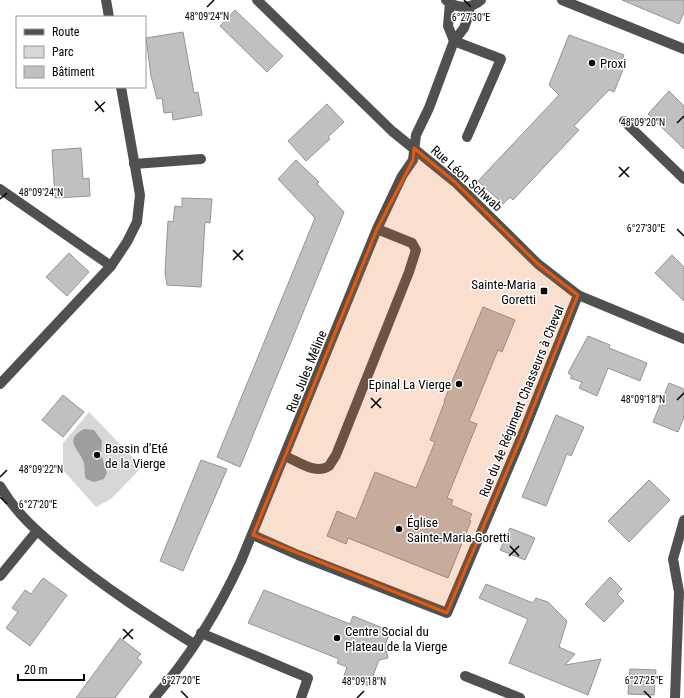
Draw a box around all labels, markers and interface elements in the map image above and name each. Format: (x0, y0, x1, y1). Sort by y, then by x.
text: 48°09'24"N (185, 11, 229, 22)
text: 6°27'30"E (452, 12, 490, 23)
legend (16, 16, 146, 88)
text: Route (52, 25, 80, 39)
text: Parc (52, 45, 74, 59)
place label: Proxi (600, 56, 626, 71)
marker: Proxi (587, 58, 597, 68)
text: Bâtiment (52, 65, 95, 79)
text: 48°09'20"N (621, 117, 665, 128)
street label: Rue Léon Schwab (428, 143, 505, 214)
text: 48°09'24"N (19, 187, 63, 198)
text: 6°27'30"E (627, 223, 665, 234)
place label: Sainte-Maria Goretti (471, 277, 536, 307)
marker: Sainte-Maria Goretti (539, 286, 549, 296)
street label: Rue du 4e Régiment Chasseurs à Cheval (476, 303, 567, 499)
street label: Rue Jules Méline (283, 328, 330, 414)
place label: Epinal La Vierge (369, 377, 451, 392)
marker: Epinal La Vierge (454, 379, 464, 389)
text: 48°09'18"N (621, 394, 665, 405)
place label: Bassin d'Eté de la Vierge (105, 441, 168, 471)
marker: Bassin d'Eté de la Vierge (92, 450, 102, 460)
text: 48°09'22"N (19, 464, 63, 475)
text: 6°27'20"E (19, 499, 57, 510)
place label: Église Sainte-Maria-Goretti (407, 515, 510, 545)
marker: Église Sainte-Maria-Goretti (394, 524, 404, 534)
place label: Centre Social du Plateau de la Vierge (345, 624, 447, 654)
marker: Centre Social du Plateau de la Vierge (332, 633, 342, 643)
scale bar (18, 656, 84, 682)
text: 20 m (24, 663, 48, 677)
text: 6°27'20"E (162, 675, 200, 686)
text: 6°27'25"E (625, 675, 663, 686)
text: 48°09'18"N (342, 676, 386, 687)

